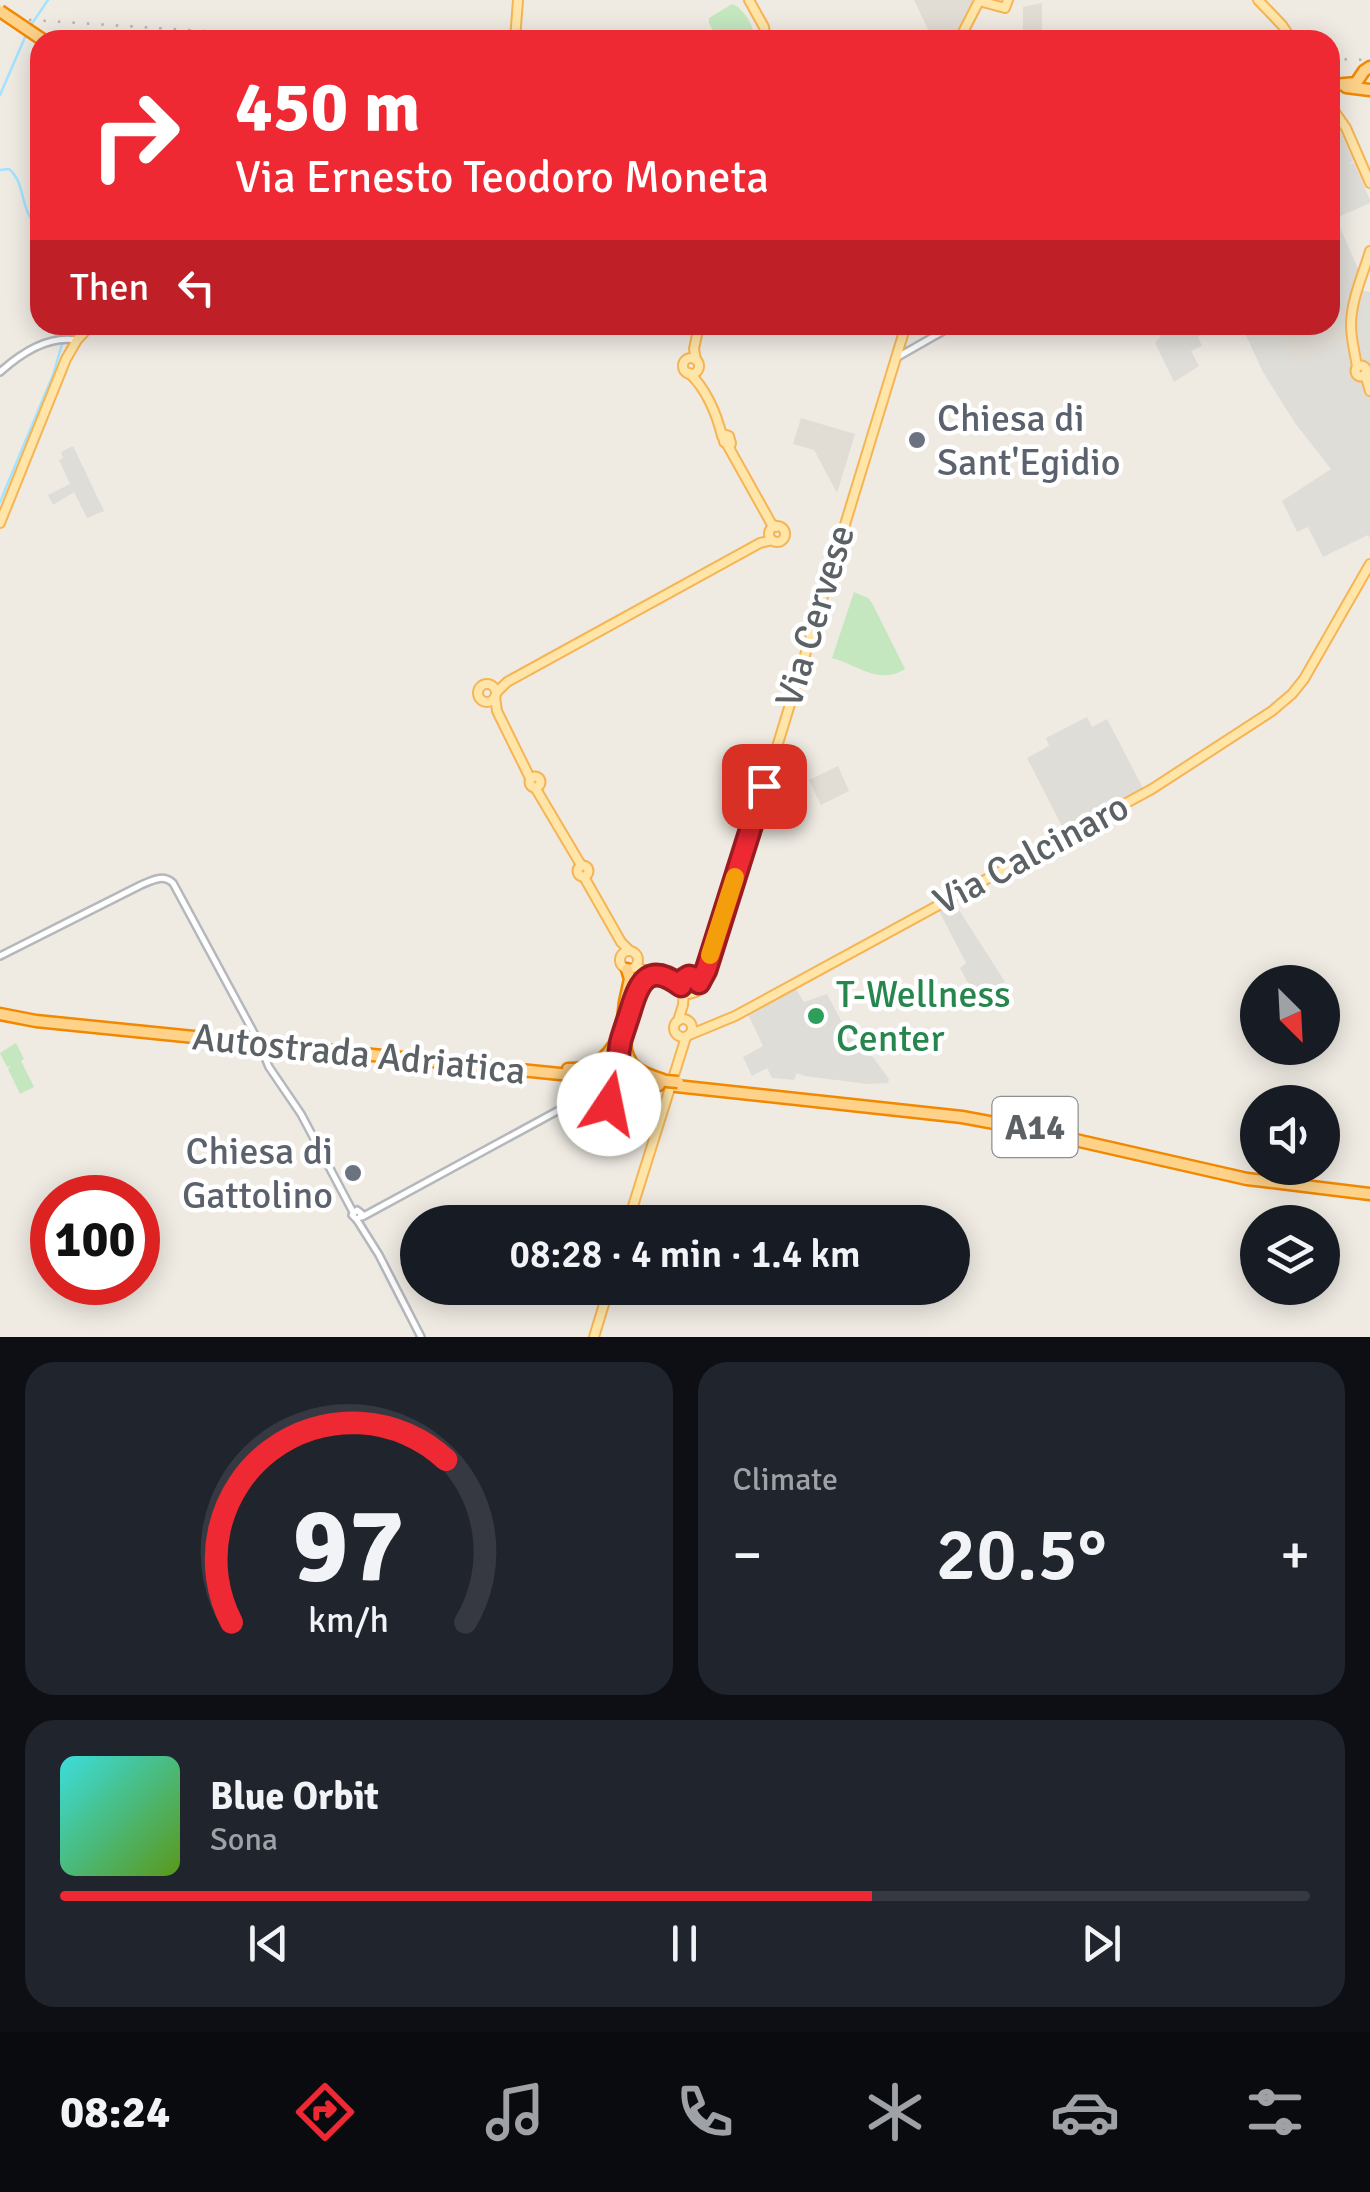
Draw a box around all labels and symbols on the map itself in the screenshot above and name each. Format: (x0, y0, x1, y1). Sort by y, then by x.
place label: Chiesa di Sant'Egidio (937, 395, 1121, 486)
marker: Chiesa di Sant'Egidio (906, 429, 928, 451)
street label: Via Cervese (765, 519, 865, 713)
pin (722, 744, 807, 829)
street label: Via Calcinaro (925, 783, 1137, 925)
north arrow (1240, 965, 1340, 1065)
place label: T-Wellness Center (836, 971, 1011, 1062)
marker: T-Wellness Center (805, 1005, 827, 1027)
street label: Autostrada Adriatica (190, 1013, 528, 1095)
position arrow (557, 1052, 661, 1156)
road number: A14 (992, 1097, 1078, 1157)
place label: Chiesa di Gattolino (182, 1128, 333, 1219)
marker: Chiesa di Gattolino (342, 1162, 364, 1184)
speed limit sign: 100 (30, 1175, 160, 1305)

